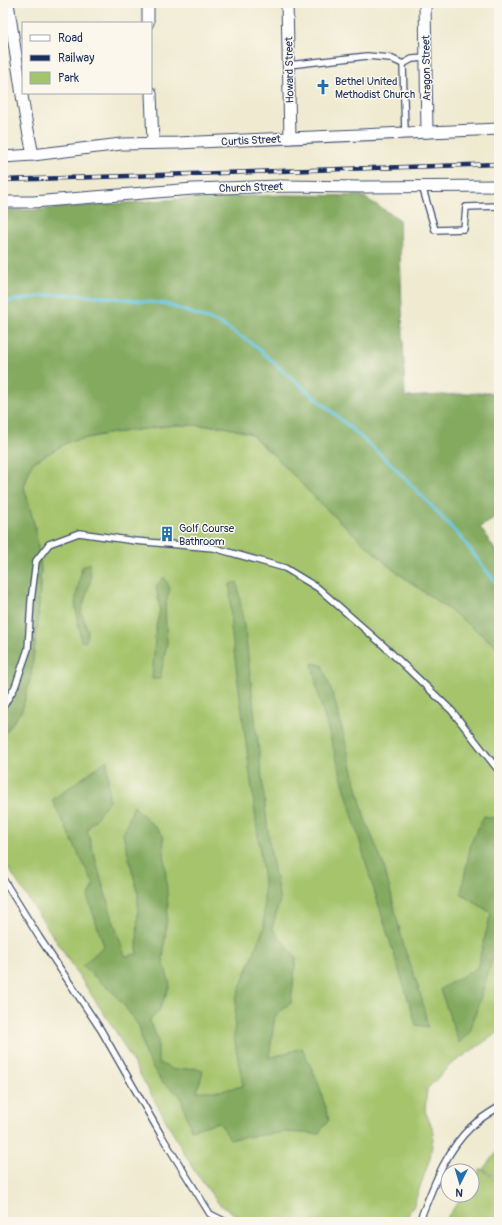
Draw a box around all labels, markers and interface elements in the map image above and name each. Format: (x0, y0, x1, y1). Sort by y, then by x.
legend (22, 22, 152, 94)
text: Road (58, 31, 83, 46)
street label: Aragon Street (419, 34, 434, 101)
street label: Howard Street (282, 36, 297, 103)
text: Railway (58, 51, 94, 66)
text: Park (58, 71, 79, 86)
place label: Bethel United Methodist Church (335, 75, 415, 101)
church icon: Bethel United Methodist Church (314, 78, 332, 96)
street label: Curtis Street (221, 132, 282, 149)
street label: Church Street (219, 180, 284, 195)
place label: Golf Course Bathroom (179, 522, 235, 548)
building icon: Golf Course Bathroom (158, 525, 176, 543)
north arrow (440, 1163, 480, 1203)
text: N (454, 1186, 463, 1199)

